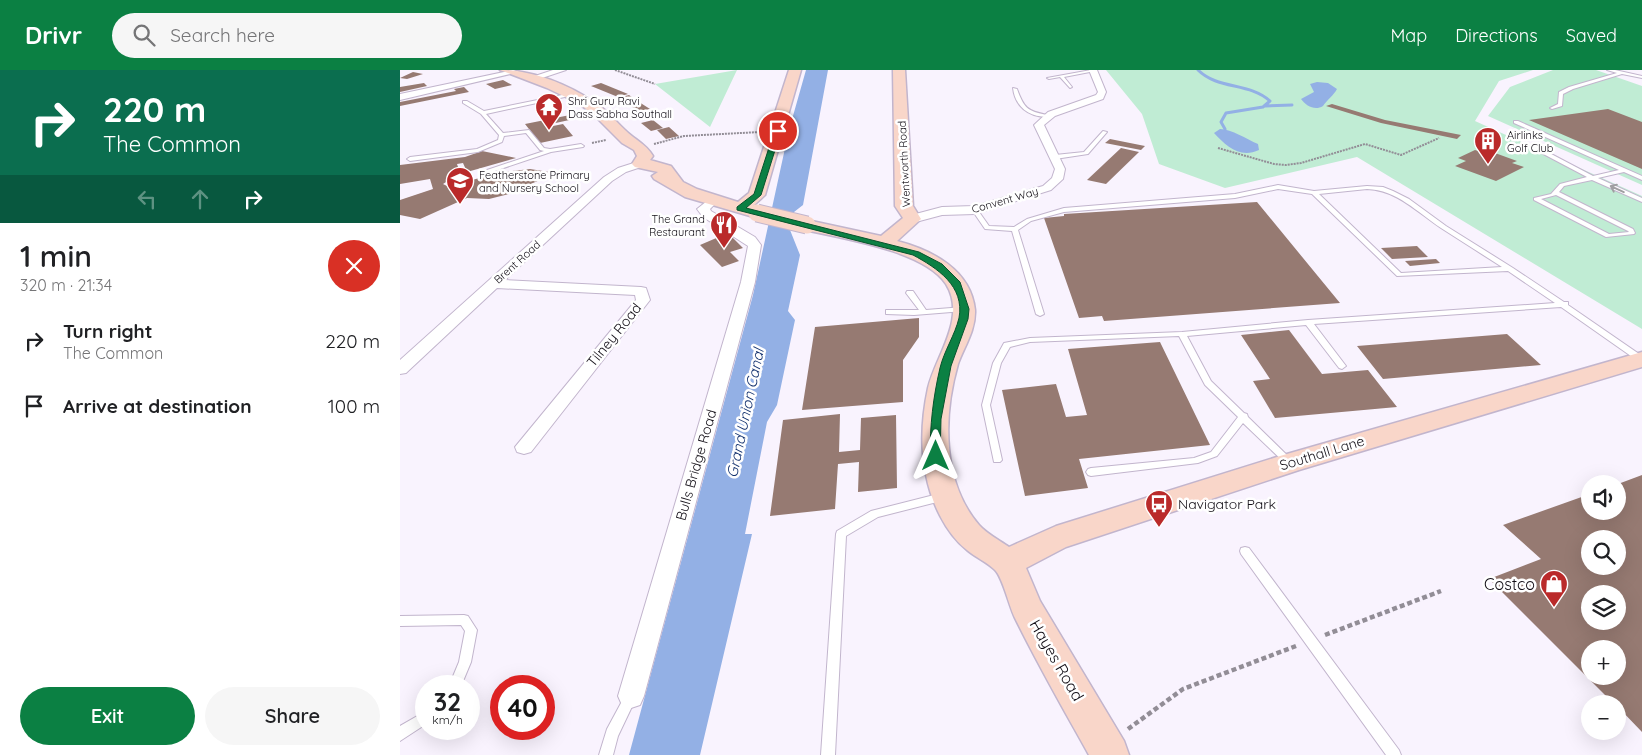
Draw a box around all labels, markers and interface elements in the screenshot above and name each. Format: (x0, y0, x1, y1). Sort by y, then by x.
search box (112, 13, 462, 58)
text: Drivr (25, 20, 82, 50)
icon: search (130, 21, 158, 49)
text: Search here (170, 23, 275, 47)
text: Map (1390, 24, 1427, 47)
text: Directions (1455, 24, 1538, 47)
text: Saved (1566, 24, 1617, 47)
text: 220 m (103, 87, 206, 131)
icon: right (20, 90, 85, 155)
temple icon: Shri Guru Ravi Dass Sabha Southall (534, 92, 564, 131)
place label: Shri Guru Ravi Dass Sabha Southall (568, 94, 672, 121)
pin (757, 110, 799, 152)
icon: arrive (764, 117, 792, 145)
street label: Wentworth Road (895, 120, 913, 208)
building icon: Airlinks Golf Club (1473, 126, 1503, 165)
place label: Airlinks Golf Club (1507, 128, 1554, 155)
text: The Common (103, 130, 241, 158)
school or university icon: Featherstone Primary and Nursery School (445, 166, 475, 205)
place label: Featherstone Primary and Nursery School (479, 168, 590, 195)
street label: Convent Way (970, 184, 1040, 216)
one-way arrow (1610, 184, 1625, 194)
icon: left (133, 185, 161, 213)
icon: ahead (186, 185, 214, 213)
icon: right (239, 185, 267, 213)
restaurant icon: The Grand Restaurant (709, 210, 739, 249)
place label: The Grand Restaurant (649, 212, 705, 239)
text: 1 min (20, 237, 92, 275)
street label: Brent Road (491, 237, 543, 287)
button: close (328, 240, 380, 292)
text: 320 m · 21:34 (20, 275, 112, 295)
street label: Tilney Road (583, 299, 645, 371)
text: Turn right (63, 319, 152, 343)
icon: right (20, 327, 48, 355)
text: 220 m (325, 329, 380, 353)
text: The Common (63, 343, 163, 363)
water label: Grand Union Canal (722, 345, 768, 479)
icon: arrive (20, 392, 48, 420)
text: Arrive at destination (63, 394, 252, 418)
text: 100 m (328, 394, 380, 418)
street label: Bulls Bridge Road (672, 407, 720, 523)
position arrow (909, 429, 961, 481)
street label: Southall Lane (1277, 432, 1367, 474)
map controls (1581, 475, 1626, 740)
button: sound (1581, 475, 1626, 520)
bus stop icon: Navigator Park (1144, 489, 1174, 528)
place label: Navigator Park (1178, 495, 1276, 513)
button: search (1581, 530, 1626, 575)
shop icon: Costco (1539, 569, 1569, 608)
place label: Costco (1484, 574, 1535, 594)
button: layers (1581, 585, 1626, 630)
street label: Hayes Road (1026, 616, 1088, 704)
button: + (1581, 640, 1626, 685)
speed limit sign: 40 (490, 675, 555, 740)
text: 32 (434, 686, 461, 717)
button: Exit (20, 687, 195, 745)
button: Share (205, 687, 380, 745)
button: − (1581, 695, 1626, 740)
text: km/h (432, 712, 463, 727)

